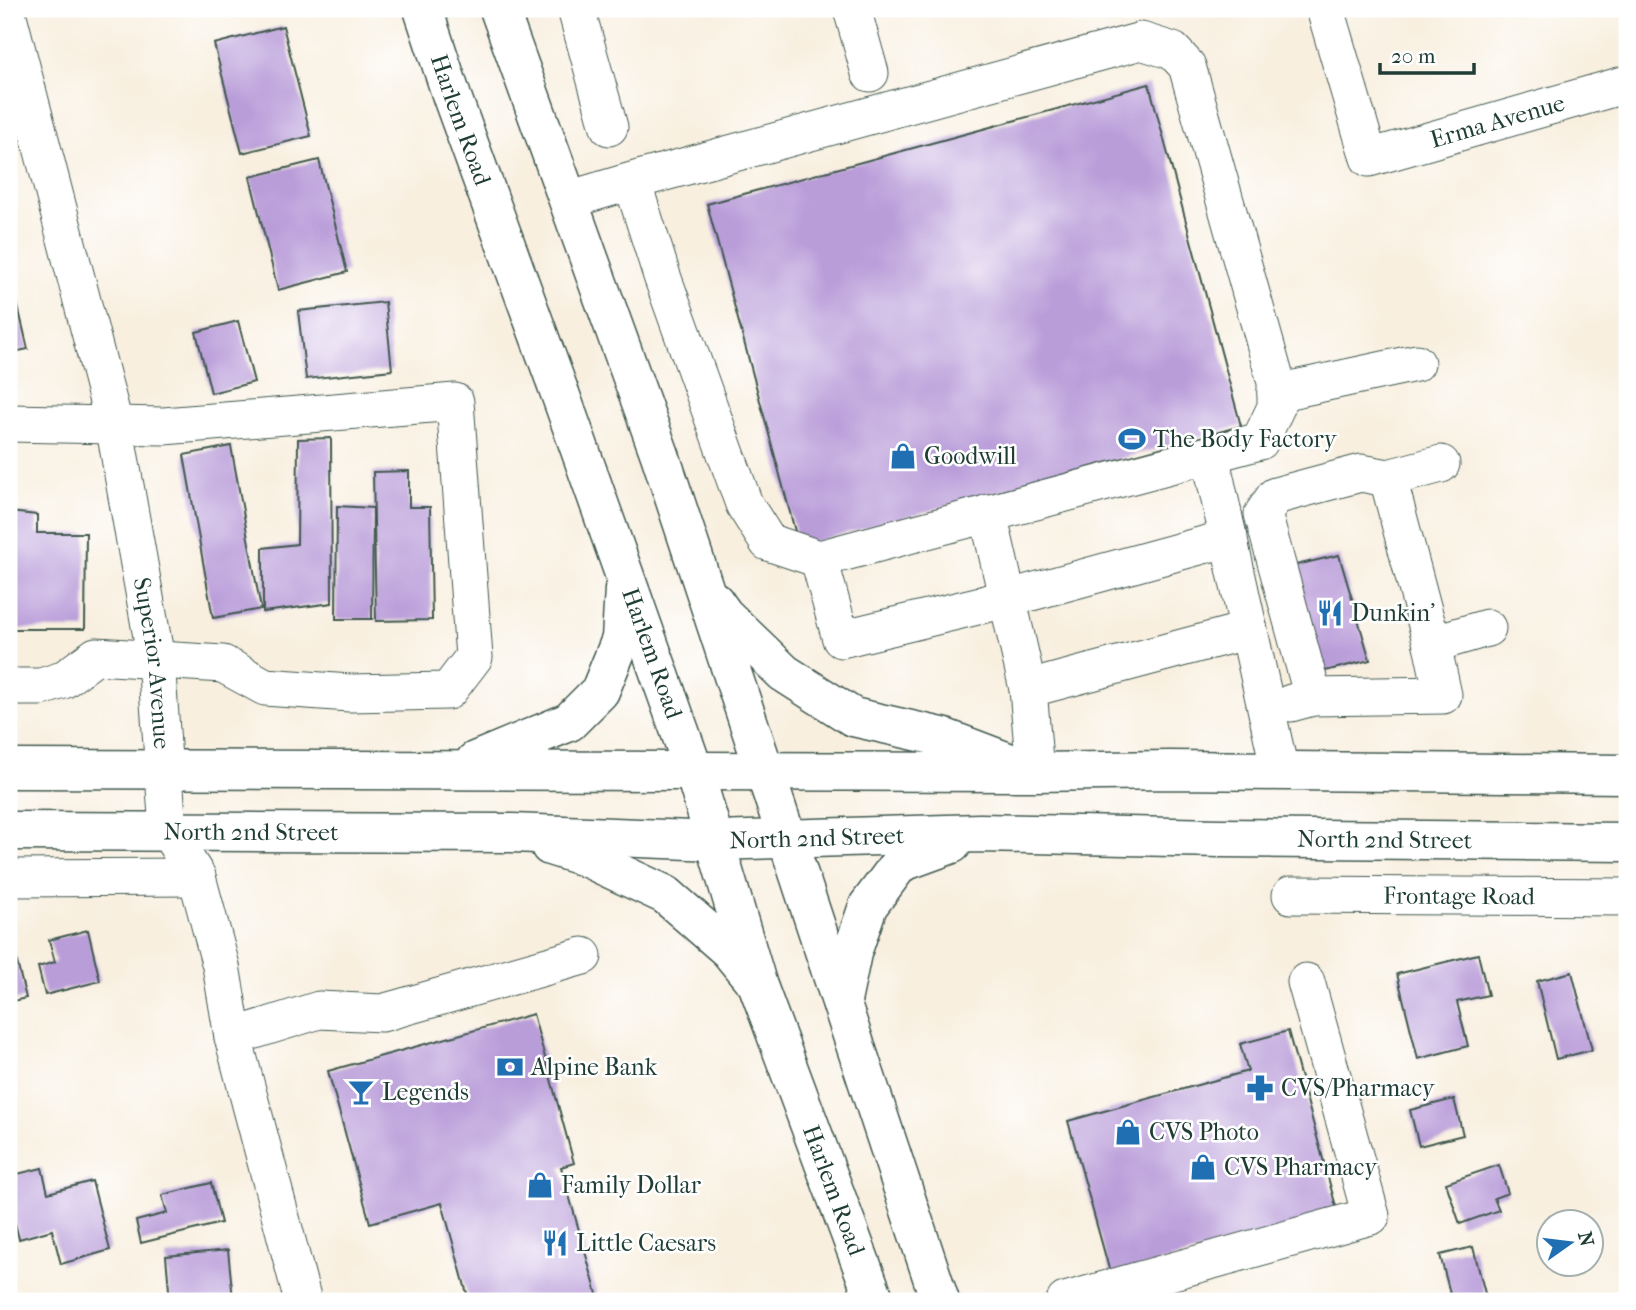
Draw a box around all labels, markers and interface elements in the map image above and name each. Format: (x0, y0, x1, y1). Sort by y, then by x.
scale bar (1380, 32, 1475, 76)
text: 20 m (1391, 44, 1436, 68)
street label: Harlem Road (425, 51, 497, 190)
street label: Erma Avenue (1427, 89, 1568, 154)
sports icon: The Body Factory (1117, 424, 1147, 454)
place label: The Body Factory (1153, 425, 1338, 453)
shop icon: Goodwill (888, 441, 918, 471)
place label: Goodwill (924, 442, 1017, 470)
street label: Superior Avenue (128, 575, 176, 750)
street label: Harlem Road (616, 584, 689, 724)
restaurant icon: Dunkin' (1315, 598, 1345, 628)
place label: Dunkin' (1351, 599, 1435, 627)
street label: North 2nd Street (163, 818, 339, 846)
street label: North 2nd Street (729, 821, 905, 855)
street label: North 2nd Street (1297, 825, 1473, 854)
street label: Frontage Road (1383, 882, 1536, 910)
bank icon: Alpine Bank (495, 1052, 525, 1082)
place label: Alpine Bank (530, 1053, 658, 1081)
pharmacy icon: CVS/Pharmacy (1245, 1073, 1275, 1103)
place label: CVS/Pharmacy (1281, 1074, 1436, 1102)
bar icon: Legends (346, 1077, 376, 1107)
place label: Legends (382, 1078, 469, 1106)
shop icon: CVS Photo (1113, 1117, 1143, 1147)
place label: CVS Photo (1149, 1118, 1259, 1146)
street label: Harlem Road (797, 1121, 871, 1260)
shop icon: CVS Pharmacy (1188, 1152, 1218, 1182)
place label: CVS Pharmacy (1224, 1153, 1378, 1181)
shop icon: Family Dollar (525, 1170, 555, 1200)
place label: Family Dollar (561, 1171, 702, 1199)
north arrow (1534, 1208, 1604, 1278)
restaurant icon: Little Caesars (540, 1228, 570, 1258)
place label: Little Caesars (576, 1229, 716, 1257)
text: N (1573, 1229, 1598, 1249)

